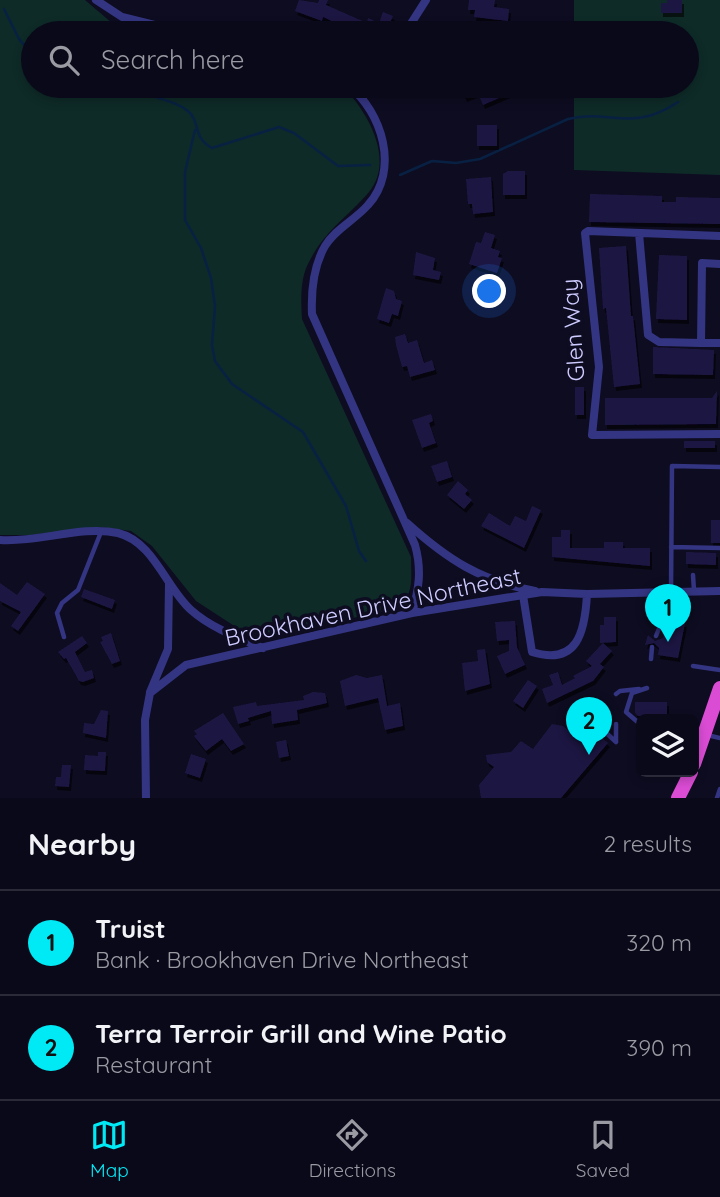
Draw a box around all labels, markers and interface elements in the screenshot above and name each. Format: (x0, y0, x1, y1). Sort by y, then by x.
search box (21, 21, 699, 98)
icon: search (45, 41, 83, 79)
text: Search here (101, 43, 245, 76)
your location (472, 274, 506, 308)
street label: Glen Way (554, 278, 591, 382)
street label: Brookhaven Drive Northeast (222, 561, 524, 652)
pin: 1 (645, 584, 691, 642)
pin: 2 (566, 697, 612, 755)
map controls (636, 714, 699, 777)
button: layers (636, 714, 699, 777)
text: Nearby (28, 825, 136, 863)
text: 2 results (603, 829, 692, 858)
text: Truist (95, 912, 166, 945)
text: 1 (47, 928, 55, 957)
text: 320 m (626, 928, 692, 957)
text: Bank · Brookhaven Drive Northeast (95, 945, 469, 974)
text: Terra Terroir Grill and Wine Patio (95, 1017, 507, 1050)
text: 2 (44, 1033, 58, 1062)
text: 390 m (626, 1033, 692, 1062)
text: Restaurant (95, 1050, 212, 1079)
tab: Map (90, 1116, 129, 1182)
tab: Directions (309, 1116, 396, 1182)
tab: Saved (576, 1116, 630, 1182)

